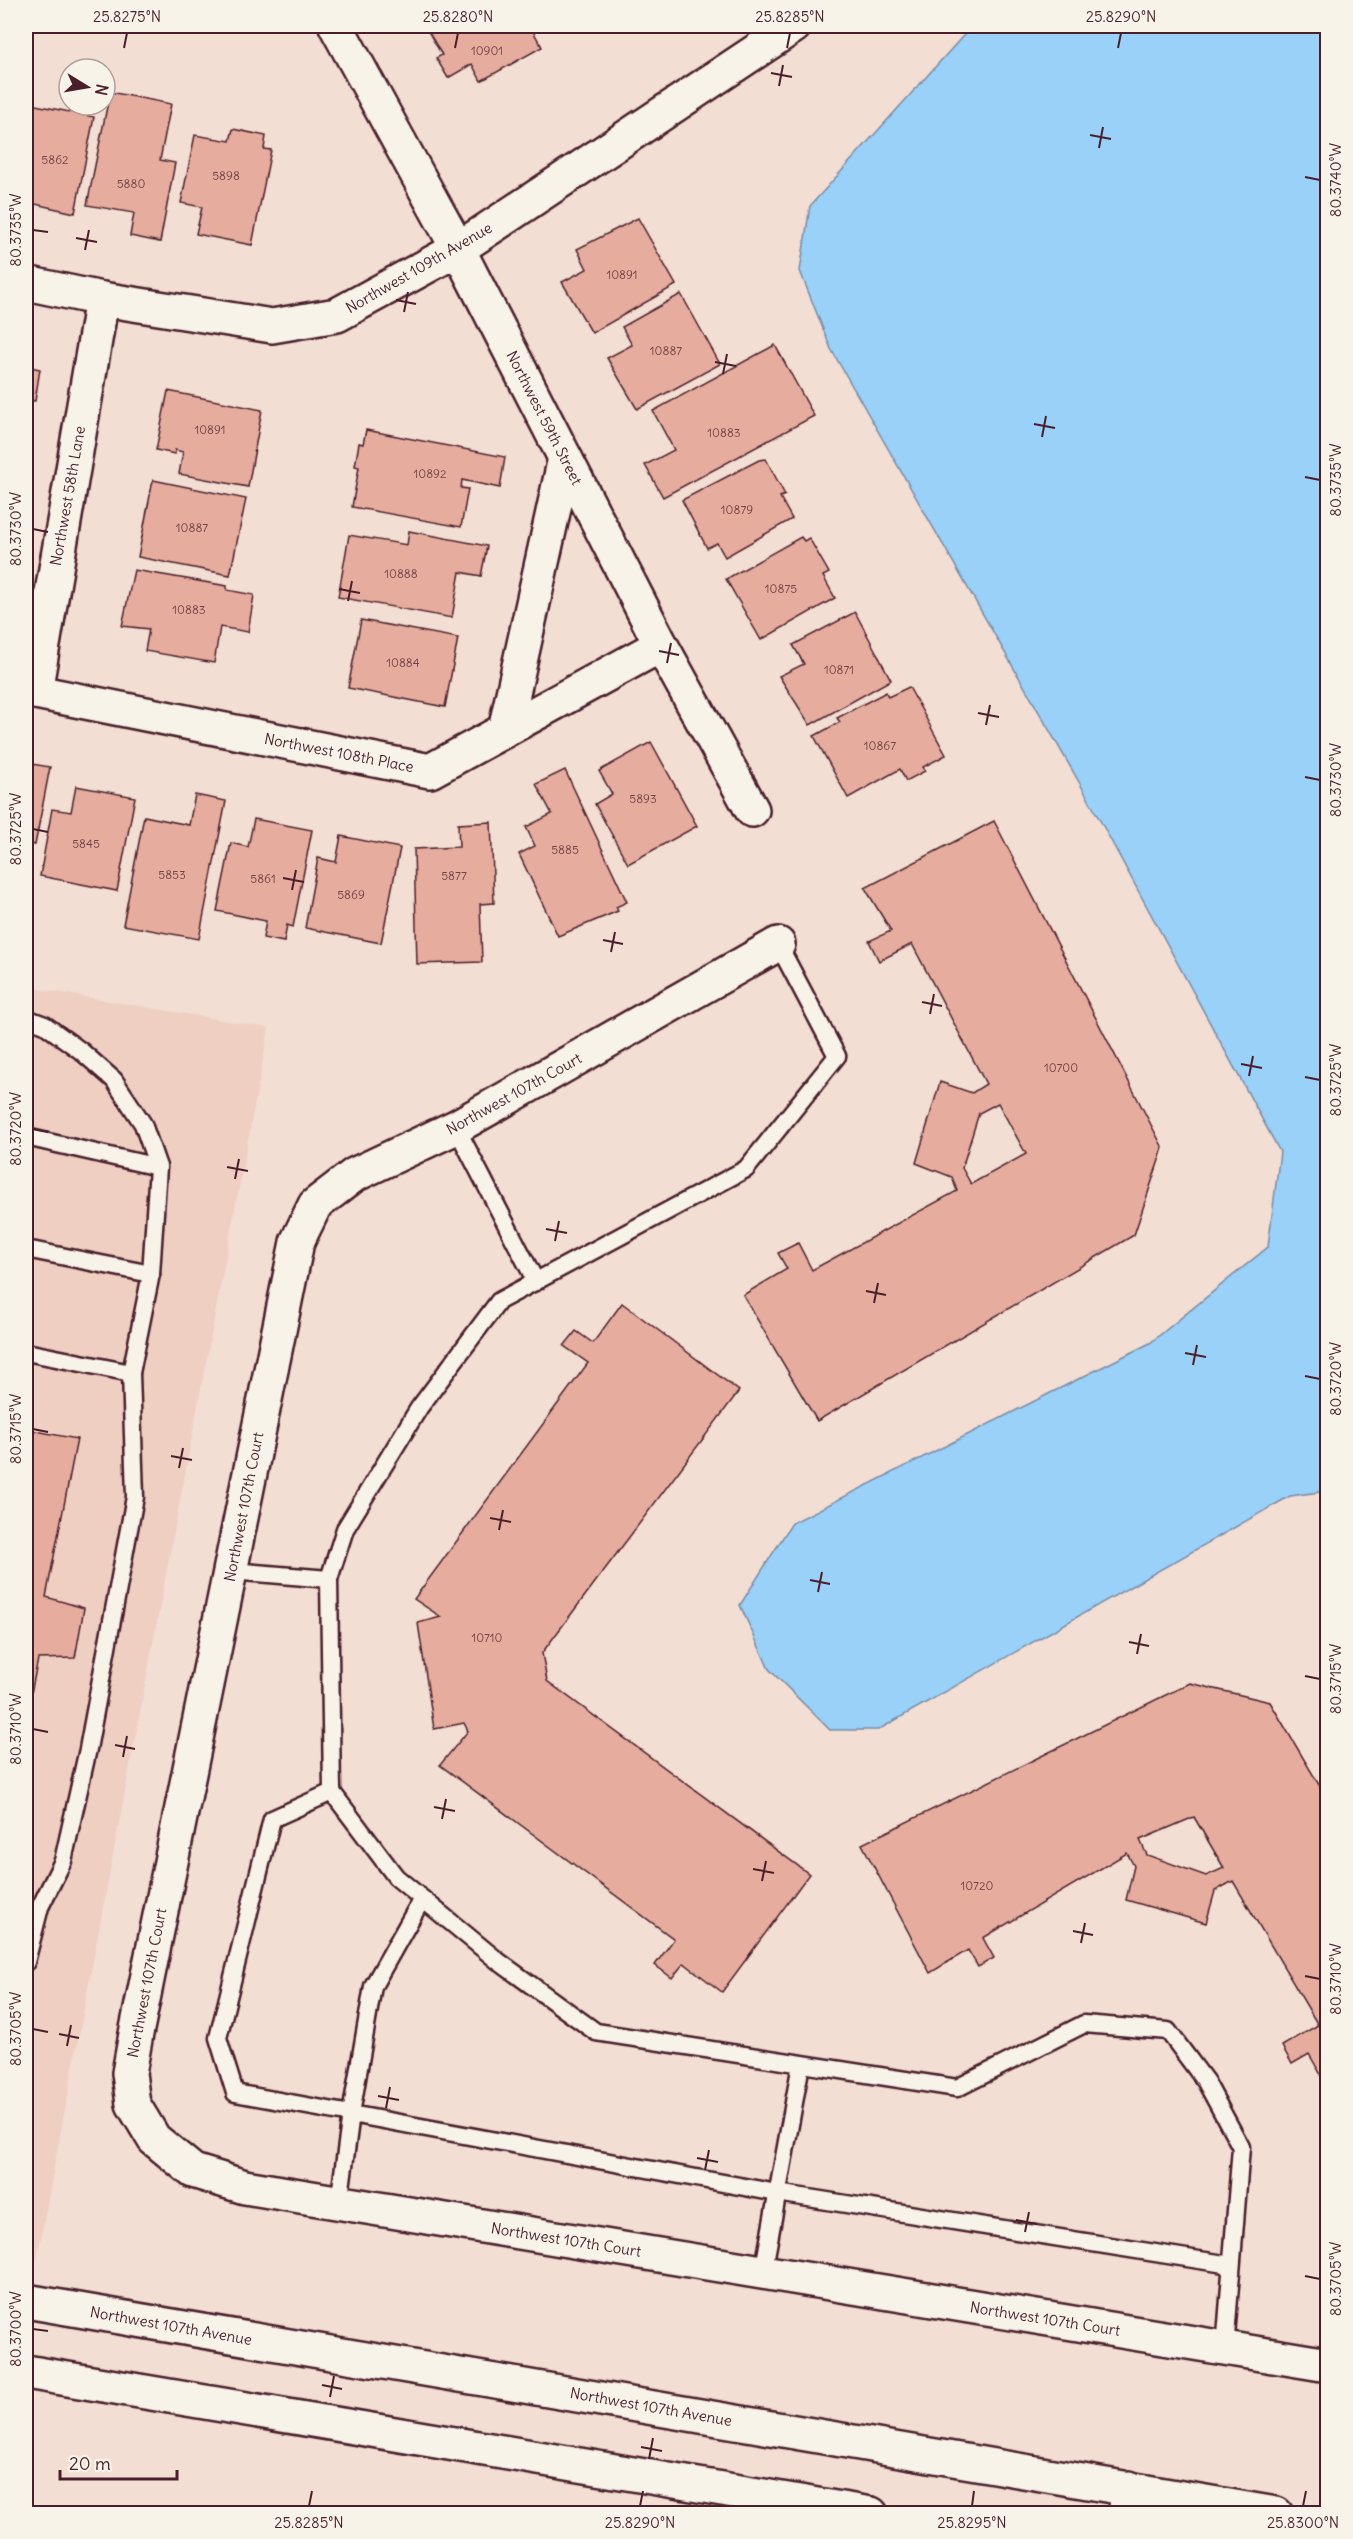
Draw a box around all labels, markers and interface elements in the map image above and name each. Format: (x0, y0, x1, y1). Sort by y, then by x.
text: 25.8275°N (93, 7, 161, 26)
text: 25.8280°N (423, 7, 493, 26)
text: 25.8285°N (755, 7, 825, 26)
text: 25.8290°N (1086, 7, 1156, 26)
house number: 10901 (471, 43, 503, 58)
north arrow (57, 57, 117, 117)
text: N (91, 83, 113, 97)
text: 80.3740°W (1326, 142, 1345, 217)
house number: 5862 (41, 152, 69, 167)
house number: 5898 (212, 168, 240, 183)
house number: 5880 (117, 176, 145, 191)
text: 80.3735°W (6, 193, 25, 267)
street label: Northwest 109th Avenue (342, 218, 495, 317)
house number: 10891 (606, 267, 638, 282)
house number: 10887 (650, 343, 682, 358)
street label: Northwest 59th Street (502, 347, 587, 488)
house number: 10891 (194, 422, 226, 437)
street label: Northwest 58th Lane (46, 425, 89, 567)
house number: 10883 (707, 425, 741, 440)
text: 80.3735°W (1326, 443, 1345, 517)
house number: 10892 (413, 466, 447, 481)
text: 80.3730°W (6, 491, 25, 566)
house number: 10879 (721, 502, 753, 517)
house number: 10887 (176, 520, 208, 535)
house number: 10888 (384, 566, 418, 581)
house number: 10875 (765, 581, 797, 596)
house number: 10883 (172, 602, 206, 617)
house number: 10884 (386, 655, 420, 670)
house number: 10871 (824, 662, 854, 677)
street label: Northwest 108th Place (263, 729, 415, 776)
house number: 10867 (864, 738, 896, 753)
text: 80.3730°W (1326, 742, 1345, 817)
house number: 5893 (629, 791, 657, 806)
text: 80.3725°W (6, 792, 25, 865)
house number: 5845 (72, 836, 100, 851)
house number: 5885 (551, 842, 579, 857)
house number: 5853 (158, 867, 186, 882)
house number: 5877 (441, 868, 467, 883)
house number: 5861 (250, 871, 276, 886)
house number: 5869 (337, 887, 365, 902)
text: 80.3725°W (1326, 1043, 1345, 1116)
street label: Northwest 107th Court (443, 1048, 585, 1139)
house number: 10700 (1044, 1060, 1078, 1075)
text: 80.3720°W (6, 1092, 25, 1166)
text: 80.3720°W (1326, 1342, 1345, 1416)
text: 80.3715°W (6, 1393, 25, 1464)
street label: Northwest 107th Court (220, 1430, 267, 1583)
house number: 10710 (471, 1630, 503, 1645)
text: 80.3715°W (1326, 1643, 1345, 1714)
text: 80.3710°W (6, 1693, 25, 1765)
house number: 10720 (961, 1878, 994, 1893)
street label: Northwest 107th Court (123, 1906, 170, 2059)
text: 80.3710°W (1326, 1943, 1345, 2015)
text: 80.3705°W (6, 1991, 25, 2066)
street label: Northwest 107th Court (490, 2218, 643, 2261)
text: 80.3705°W (1326, 2241, 1345, 2316)
text: 80.3700°W (6, 2291, 25, 2367)
street label: Northwest 107th Court (969, 2297, 1122, 2340)
street label: Northwest 107th Avenue (89, 2302, 254, 2349)
street label: Northwest 107th Avenue (569, 2383, 734, 2430)
scale bar (60, 2443, 177, 2481)
text: 20 m (69, 2452, 111, 2475)
text: 25.8285°N (274, 2513, 344, 2532)
text: 25.8290°N (605, 2513, 675, 2532)
text: 25.8295°N (937, 2513, 1007, 2532)
text: 25.8300°N (1267, 2513, 1339, 2532)

